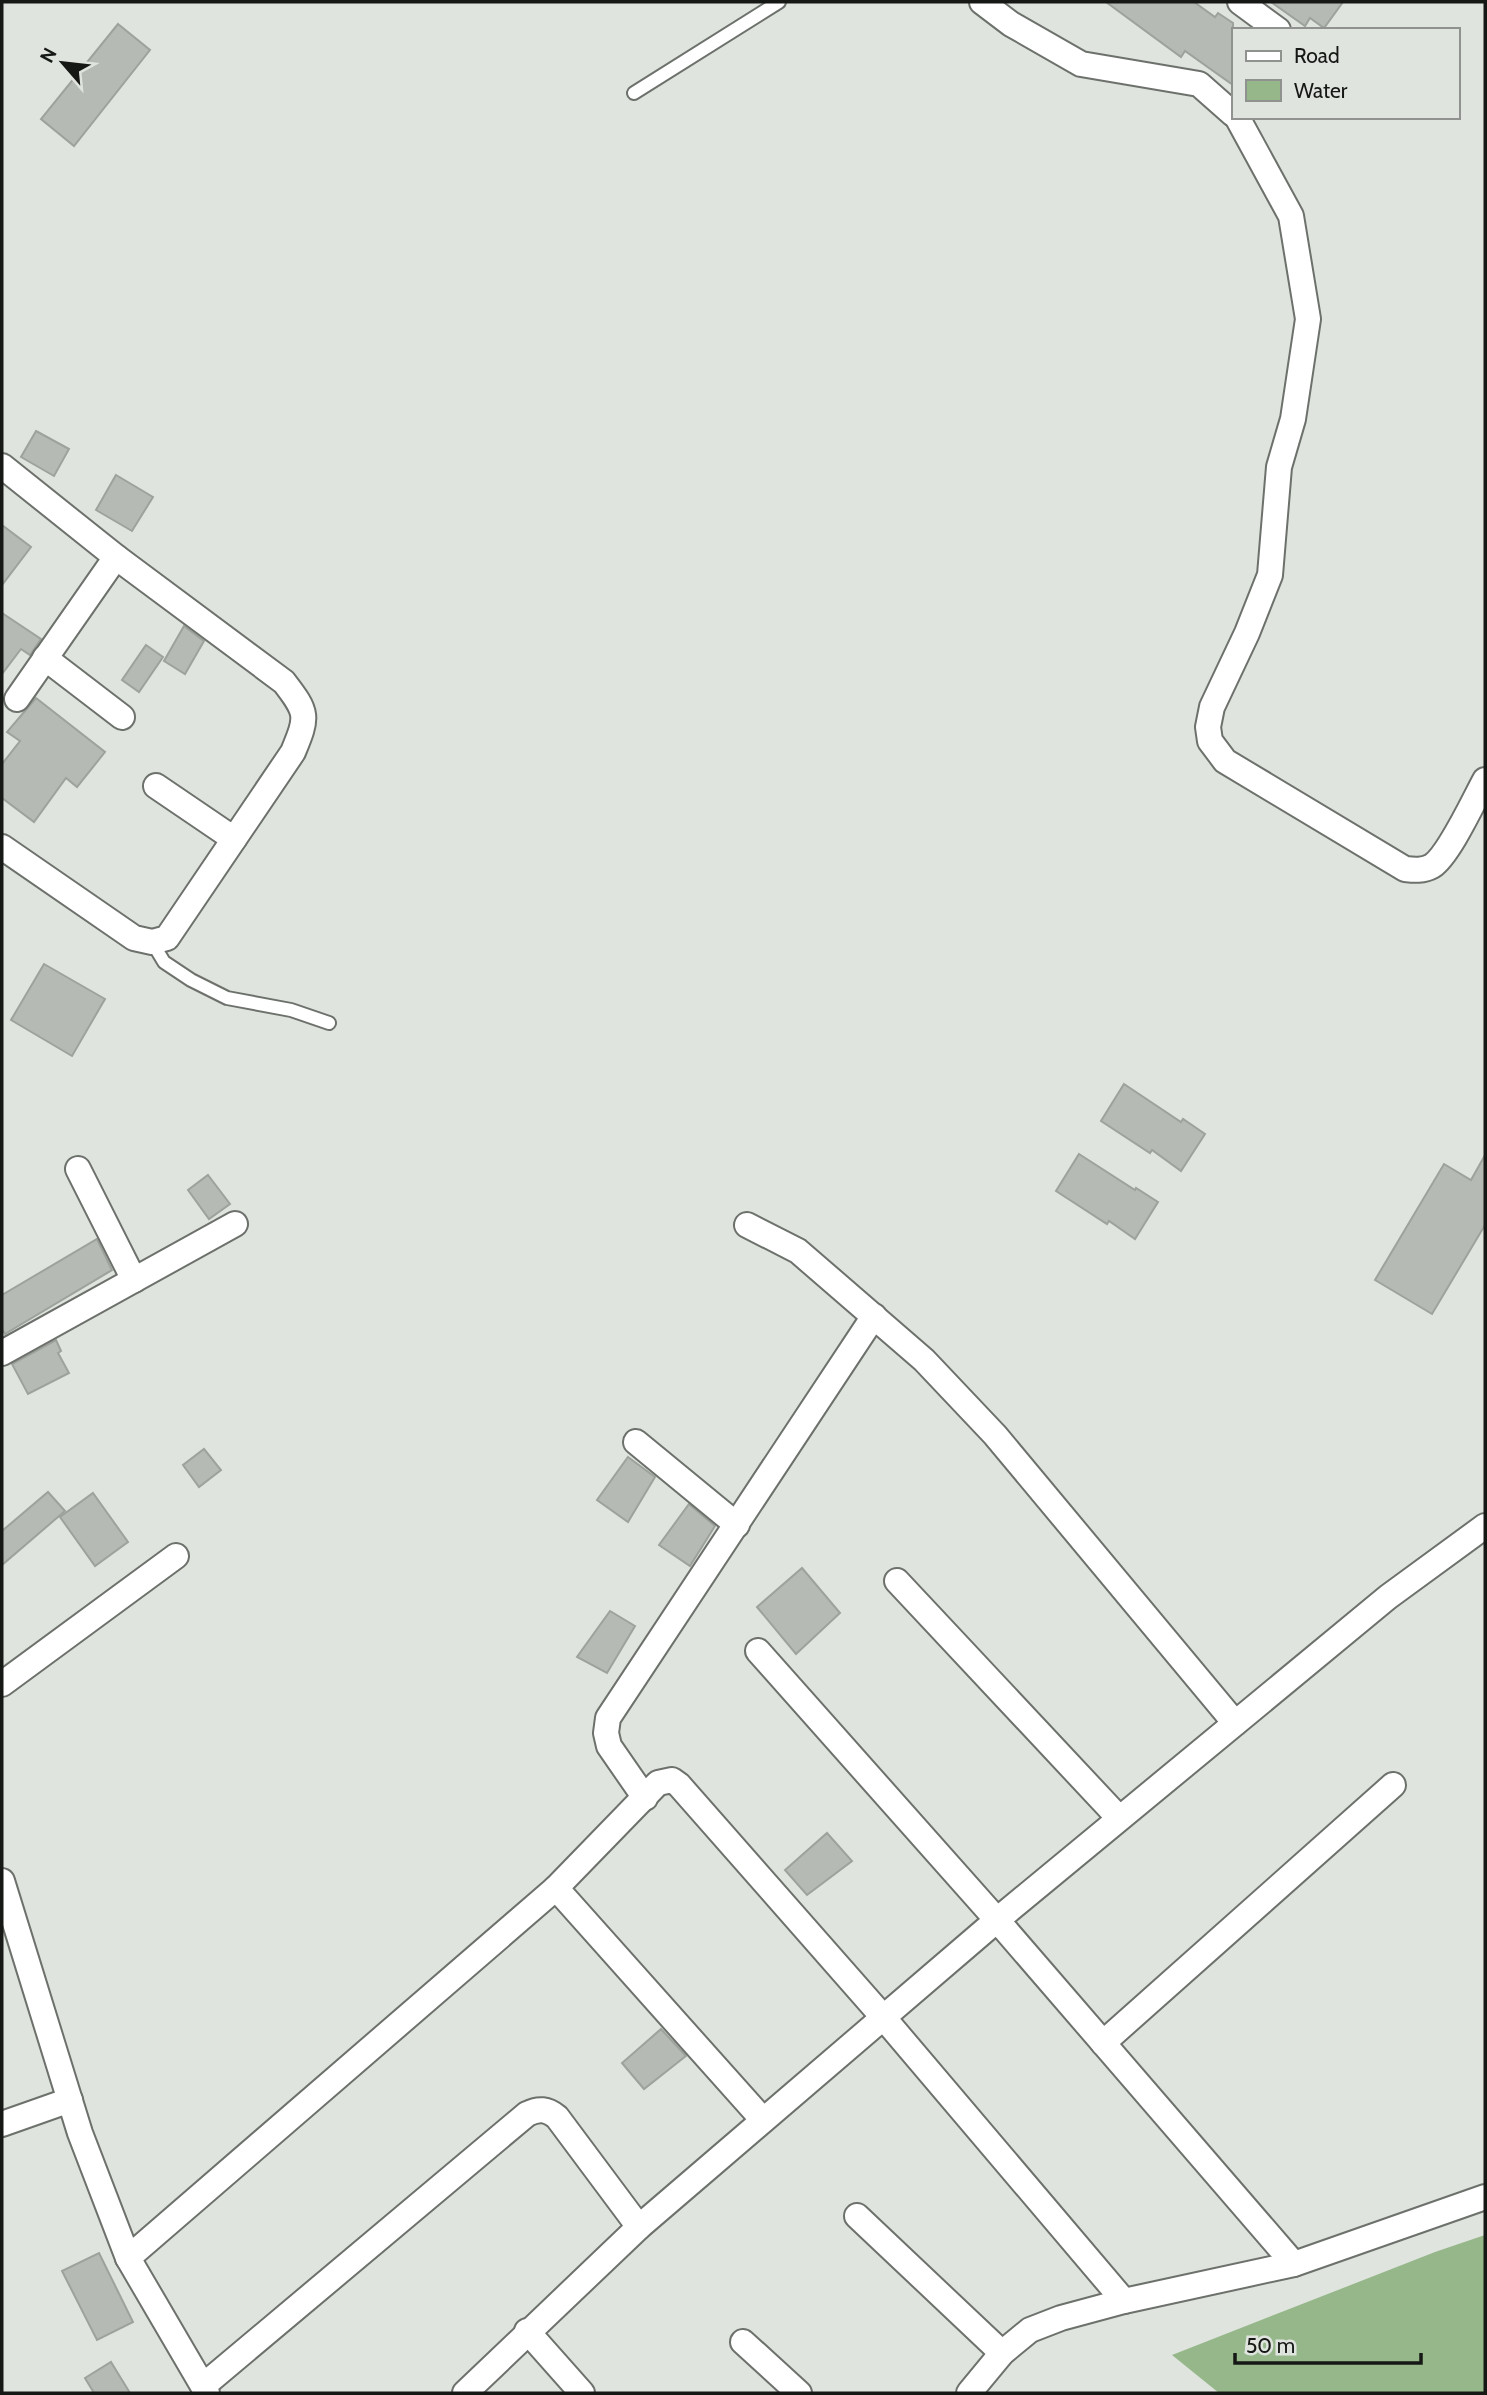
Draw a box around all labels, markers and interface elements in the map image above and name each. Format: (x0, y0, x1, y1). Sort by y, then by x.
north arrow (28, 28, 98, 98)
legend (1232, 28, 1459, 119)
text: Road (1294, 43, 1340, 68)
text: N (35, 44, 62, 67)
text: Water (1294, 78, 1348, 103)
scale bar (1235, 2322, 1420, 2366)
text: 50 m (1246, 2333, 1295, 2358)

